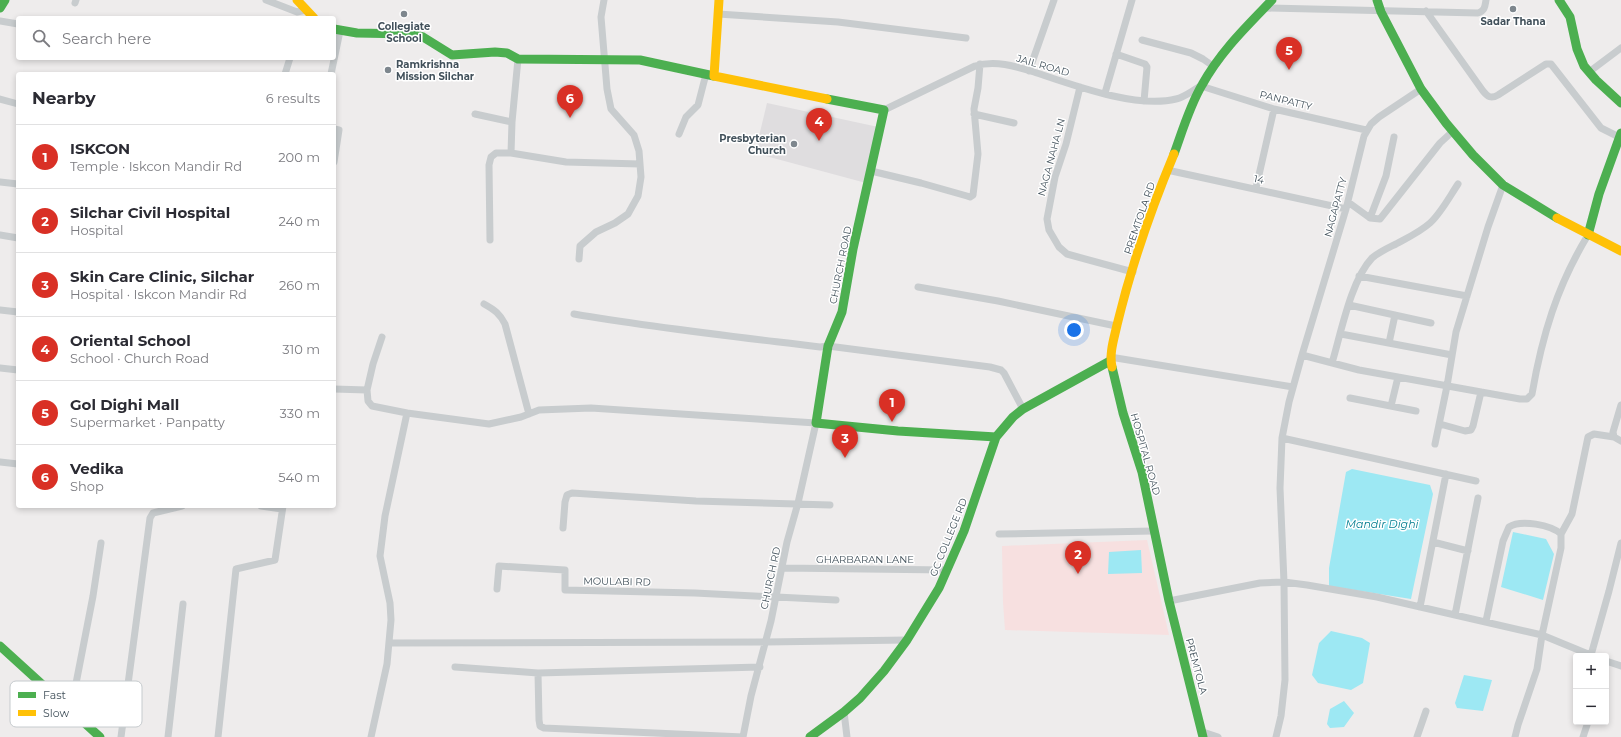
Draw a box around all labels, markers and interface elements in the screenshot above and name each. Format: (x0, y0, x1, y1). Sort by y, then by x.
marker: Sadar Thana (1508, 4, 1518, 14)
marker: Collegiate School (399, 9, 409, 19)
place label: Sadar Thana (1480, 15, 1546, 28)
search box (16, 16, 336, 60)
place label: Collegiate School (378, 20, 430, 45)
icon: search (30, 27, 52, 49)
text: Search here (62, 29, 151, 48)
pin: 5 (1276, 37, 1302, 70)
street label: JAIL ROAD (1014, 51, 1071, 79)
place label: Ramkrishna Mission Silchar (396, 58, 475, 83)
marker: Ramkrishna Mission Silchar (383, 65, 393, 75)
pin: 6 (557, 85, 583, 118)
text: Nearby (32, 88, 96, 108)
street label: PANPATTY (1258, 88, 1314, 113)
text: 6 results (266, 90, 320, 106)
pin: 4 (806, 108, 832, 141)
street label: NAGA NAHA LN (1035, 117, 1068, 197)
place label: Presbyterian Church (719, 132, 786, 157)
text: ISKCON (70, 139, 130, 158)
marker: Presbyterian Church (789, 139, 799, 149)
text: 1 (42, 149, 48, 165)
text: 200 m (278, 149, 320, 165)
text: Temple · Iskcon Mandir Rd (70, 158, 242, 174)
street label: 14 (1253, 172, 1266, 187)
street label: NAGAPATTY (1321, 175, 1350, 239)
street label: PREMTOLA RD (1121, 180, 1158, 256)
text: Silchar Civil Hospital (70, 203, 230, 222)
text: 2 (41, 213, 49, 229)
text: 240 m (279, 213, 320, 229)
text: Hospital (70, 222, 123, 238)
street label: CHURCH ROAD (827, 225, 854, 305)
text: Skin Care Clinic, Silchar (70, 267, 254, 286)
text: 3 (41, 277, 49, 293)
text: 260 m (279, 277, 320, 293)
text: Hospital · Iskcon Mandir Rd (70, 286, 247, 302)
your location (1064, 320, 1084, 340)
text: Oriental School (70, 331, 191, 350)
text: 4 (41, 341, 49, 357)
text: 310 m (282, 341, 320, 357)
text: School · Church Road (70, 350, 209, 366)
pin: 1 (879, 389, 905, 422)
text: Gol Dighi Mall (70, 395, 179, 414)
text: 5 (41, 405, 49, 421)
text: 330 m (280, 405, 320, 421)
street label: HOSPITAL ROAD (1128, 412, 1163, 497)
text: Supermarket · Panpatty (70, 414, 225, 430)
pin: 3 (832, 425, 858, 458)
text: Vedika (70, 459, 124, 478)
text: 6 (41, 469, 49, 485)
text: 540 m (278, 469, 320, 485)
text: Shop (70, 478, 104, 494)
street label: GC COLLEGE RD (927, 496, 970, 578)
water label: Mandir Dighi (1345, 517, 1419, 531)
pin: 2 (1065, 541, 1091, 574)
street label: CHURCH RD (758, 546, 783, 611)
street label: GHARBARAN LANE (816, 553, 914, 566)
street label: MOULABI RD (583, 574, 651, 589)
street label: PREMTOLA (1183, 637, 1210, 696)
map controls (1573, 653, 1609, 725)
button: + (1573, 653, 1609, 689)
legend (10, 681, 142, 727)
text: Fast (43, 688, 67, 702)
button: − (1573, 689, 1609, 725)
text: Slow (43, 706, 69, 720)

